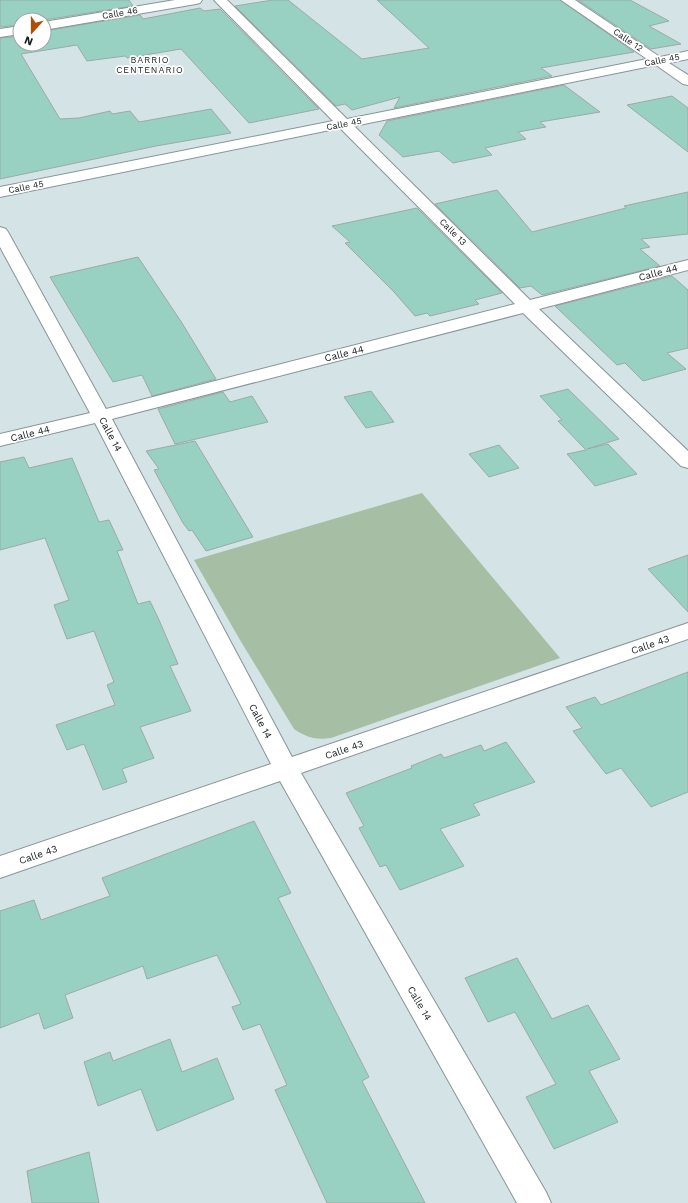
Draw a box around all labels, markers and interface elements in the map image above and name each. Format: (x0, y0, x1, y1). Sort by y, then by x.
street label: Calle 46 (101, 5, 139, 21)
north arrow (12, 12, 52, 52)
street label: Calle 12 (611, 26, 645, 54)
text: N (22, 33, 35, 48)
street label: Calle 45 (643, 52, 681, 68)
district label: BARRIO CENTENARIO (116, 55, 184, 75)
street label: Calle 45 (325, 116, 363, 132)
street label: Calle 45 (7, 179, 45, 195)
street label: Calle 13 (438, 217, 468, 247)
street label: Calle 44 (637, 262, 679, 283)
street label: Calle 44 (323, 343, 365, 364)
street label: Calle 14 (97, 415, 124, 453)
street label: Calle 44 (9, 423, 51, 444)
street label: Calle 43 (630, 633, 671, 656)
street label: Calle 14 (247, 702, 274, 740)
street label: Calle 43 (324, 738, 365, 761)
street label: Calle 43 (18, 843, 59, 866)
street label: Calle 14 (405, 984, 434, 1022)

